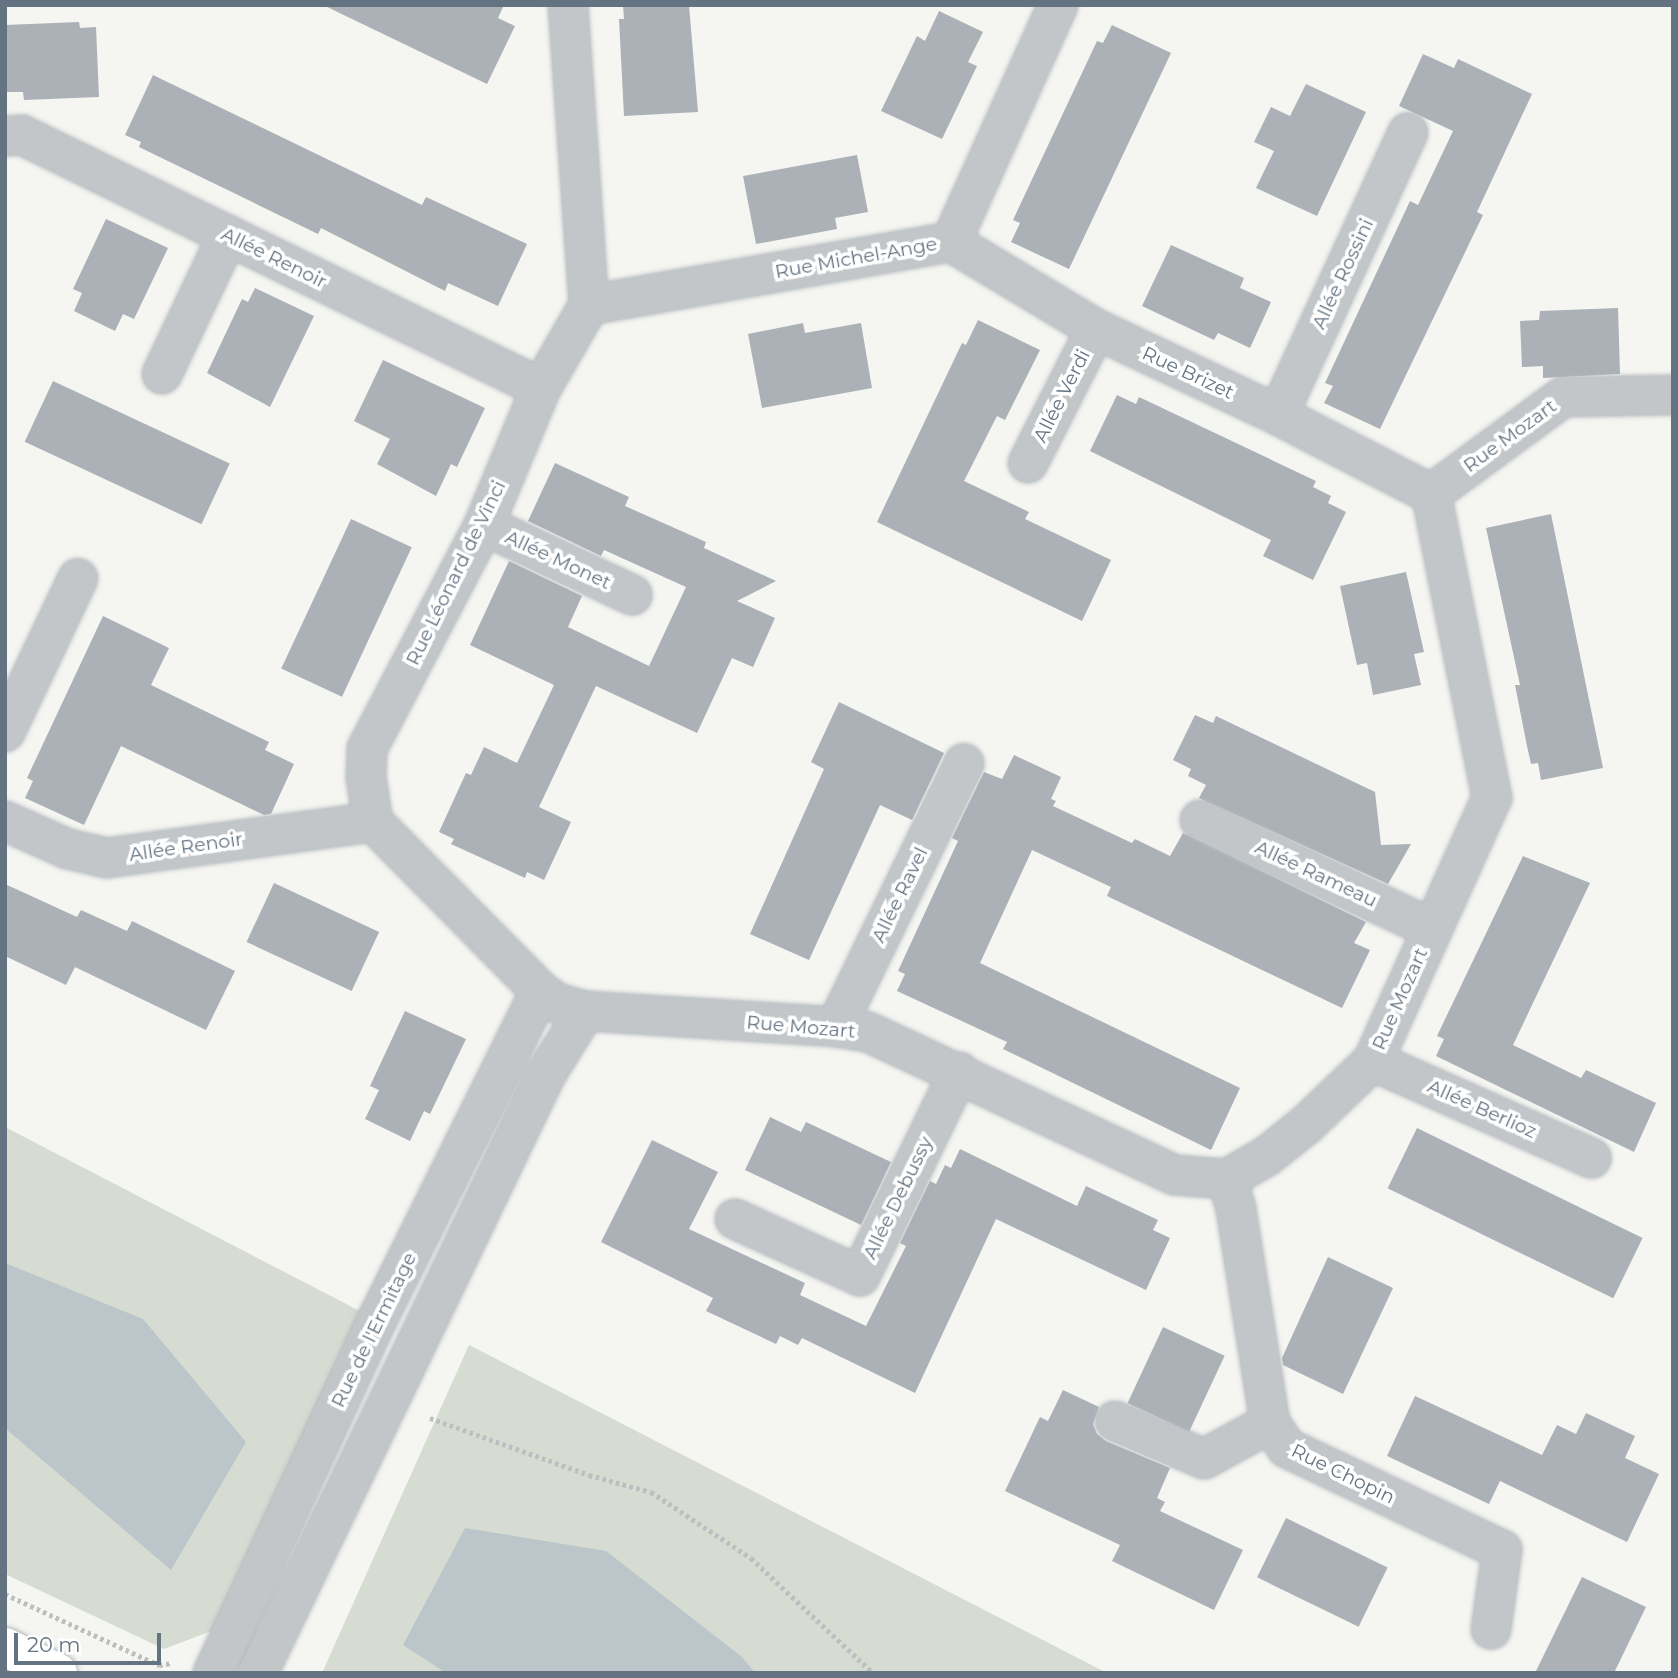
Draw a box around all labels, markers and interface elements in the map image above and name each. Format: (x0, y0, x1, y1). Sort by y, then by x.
street label: Allée Rossini (1308, 215, 1378, 333)
street label: Allée Renoir (218, 223, 330, 293)
street label: Rue Michel-Ange (773, 233, 939, 283)
street label: Rue Brizet (1139, 342, 1237, 404)
street label: Allée Verdi (1029, 346, 1095, 446)
street label: Rue Mozart (1459, 395, 1561, 477)
street label: Rue Léonard de Vinci (401, 477, 511, 669)
street label: Allée Monet (502, 526, 614, 594)
street label: Allée Renoir (128, 828, 244, 866)
street label: Allée Rameau (1251, 836, 1381, 912)
street label: Allée Ravel (867, 844, 933, 946)
street label: Rue Mozart (1367, 944, 1433, 1054)
street label: Rue Mozart (746, 1011, 856, 1043)
street label: Allée Berlioz (1424, 1075, 1540, 1143)
street label: Allée Debussy (859, 1133, 937, 1263)
street label: Rue de l'Ermitage (327, 1249, 421, 1411)
street label: Rue Chopin (1288, 1439, 1398, 1509)
scale bar (18, 1618, 164, 1662)
text: 20 m (27, 1632, 81, 1657)

